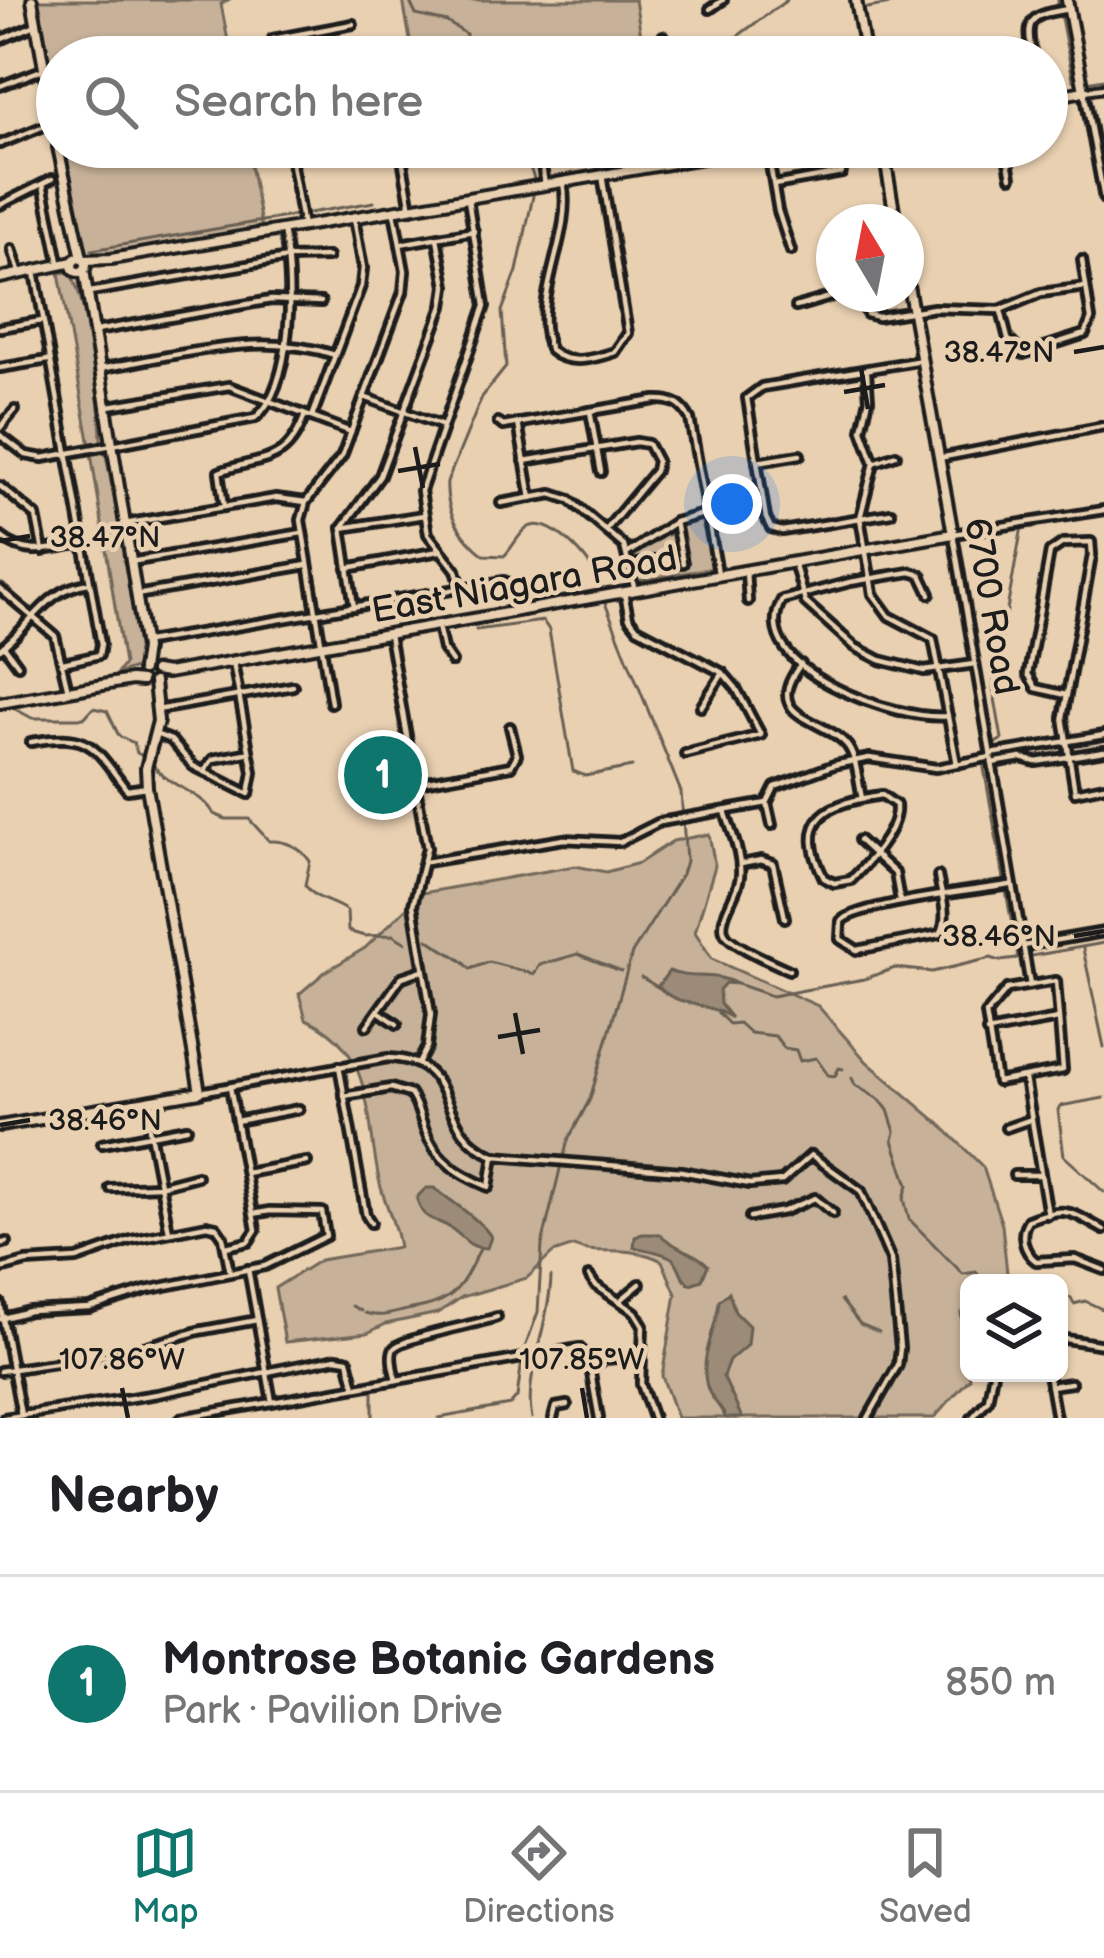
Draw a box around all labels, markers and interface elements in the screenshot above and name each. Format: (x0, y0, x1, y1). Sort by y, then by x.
search box (36, 36, 1068, 168)
icon: search (78, 69, 144, 135)
text: Search here (174, 75, 423, 130)
north arrow (816, 204, 924, 312)
text: 38.47°N (943, 335, 1055, 371)
your location (702, 474, 762, 534)
street label: 6700 Road (954, 515, 1027, 698)
text: 38.47°N (49, 520, 161, 556)
street label: East Niagara Road (368, 537, 680, 633)
pin: 1 (344, 730, 422, 820)
text: 38.46°N (942, 919, 1056, 955)
text: 38.46°N (48, 1103, 162, 1139)
map controls (960, 1274, 1068, 1382)
button: layers (960, 1274, 1068, 1382)
text: 107.86°W (59, 1342, 185, 1378)
text: 107.85°W (519, 1342, 645, 1378)
text: Nearby (48, 1466, 219, 1527)
text: Montrose Botanic Gardens (162, 1633, 715, 1688)
text: 1 (79, 1660, 95, 1707)
text: 850 m (945, 1660, 1056, 1707)
text: Park · Pavilion Drive (162, 1688, 503, 1735)
tab: Map (132, 1820, 199, 1932)
tab: Directions (463, 1820, 615, 1932)
tab: Saved (879, 1820, 972, 1932)

